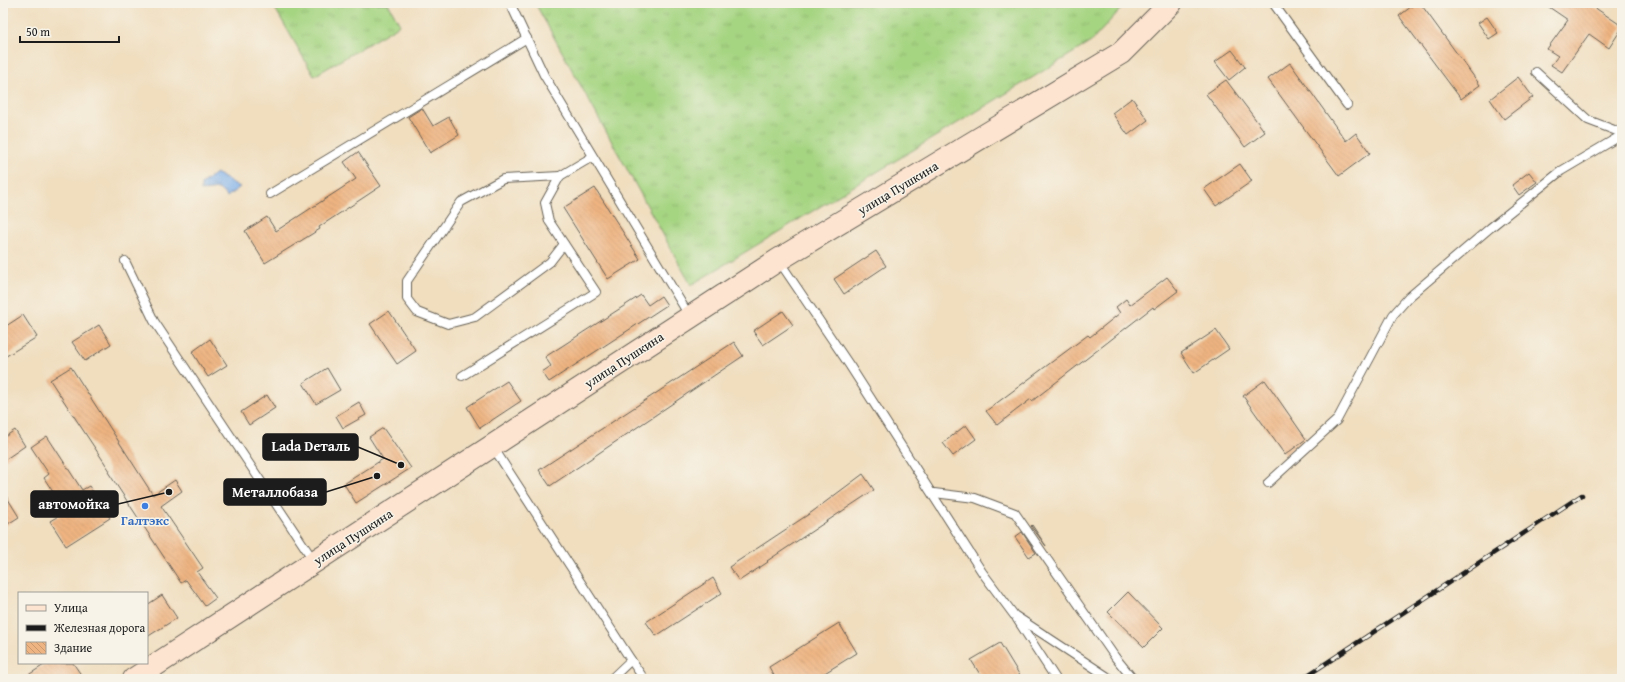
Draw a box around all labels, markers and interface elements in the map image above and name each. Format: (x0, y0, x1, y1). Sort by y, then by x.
scale bar (20, 18, 119, 44)
text: 50 m (26, 23, 50, 40)
street label: улица Пушкина (853, 156, 943, 220)
street label: улица Пушкина (580, 327, 668, 393)
callout: Lada Dеталь (263, 434, 358, 460)
text: Lada Dеталь (272, 436, 350, 456)
callout: Металлобаза (224, 479, 326, 505)
text: Металлобаза (232, 482, 319, 502)
callout: автомойка (31, 491, 118, 517)
text: автомойка (38, 494, 111, 514)
marker: Галтэкс (140, 501, 150, 511)
street label: улица Пушкина (309, 504, 397, 570)
place label: Галтэкс (121, 511, 169, 530)
legend (18, 592, 148, 664)
text: Улица (54, 599, 88, 616)
text: Железная дорога (53, 619, 145, 636)
text: Здание (54, 639, 93, 656)

